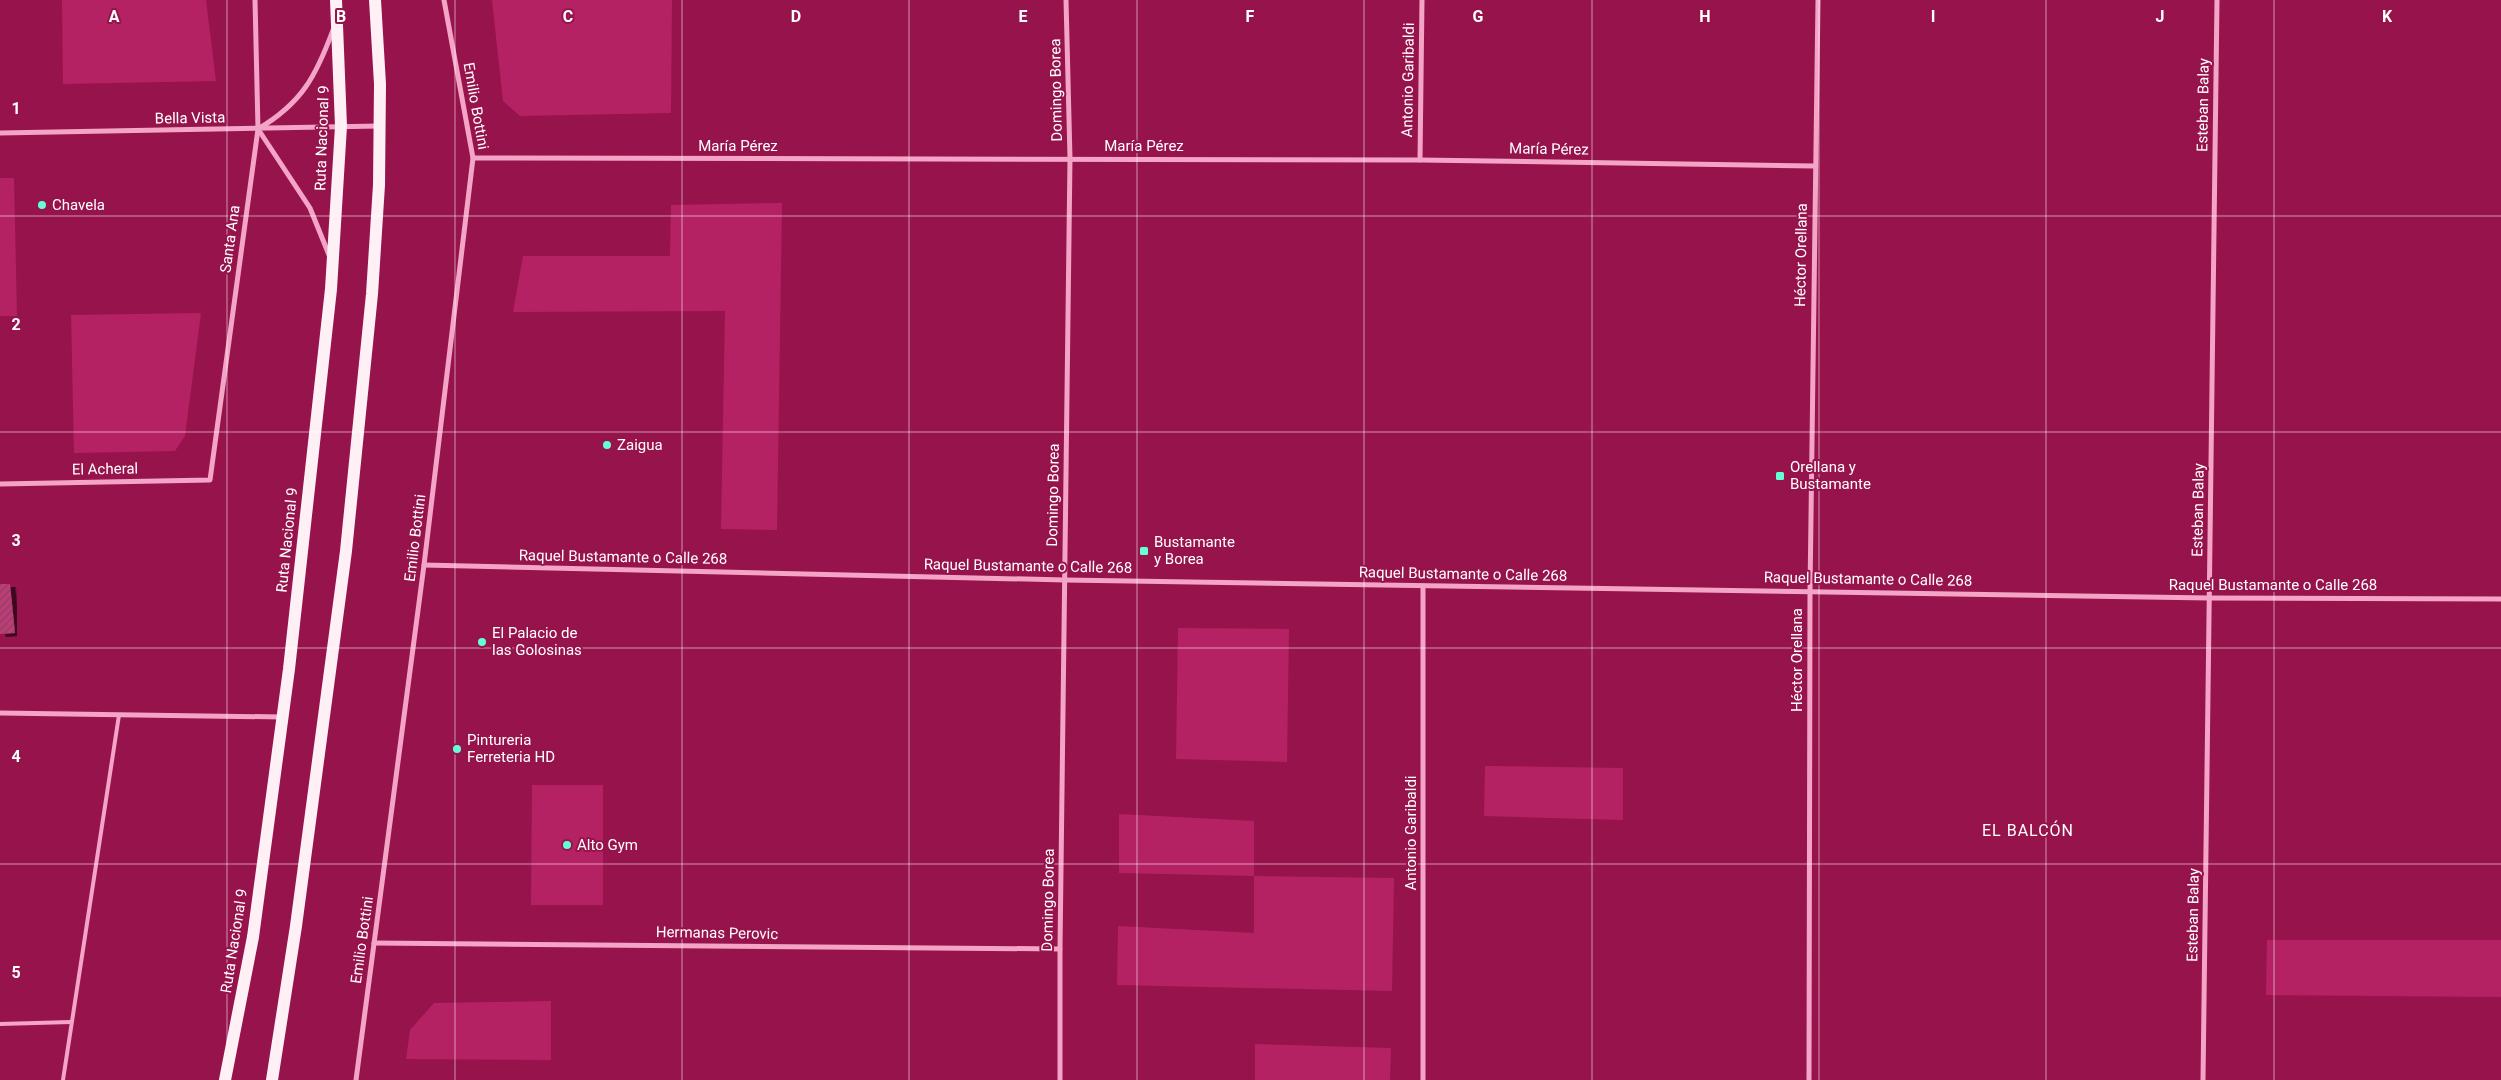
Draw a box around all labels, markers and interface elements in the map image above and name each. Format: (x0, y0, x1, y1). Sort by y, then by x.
text: A (109, 7, 120, 26)
text: B (336, 7, 346, 26)
text: C (563, 7, 573, 26)
text: D (791, 7, 801, 26)
text: E (1019, 7, 1028, 26)
text: F (1246, 7, 1255, 26)
text: G (1473, 7, 1484, 26)
text: H (1699, 7, 1711, 26)
text: I (1931, 7, 1935, 26)
text: J (2156, 7, 2164, 26)
text: K (2382, 7, 2393, 26)
street label: Antonio Garibaldi (1398, 22, 1418, 138)
street label: Domingo Borea (1046, 38, 1066, 142)
street label: Esteban Balay (2193, 58, 2213, 152)
street label: Emilio Bottini (459, 61, 493, 151)
street label: Ruta Nacional 9 (311, 85, 333, 191)
text: 1 (11, 99, 21, 118)
street label: Bella Vista (155, 108, 225, 128)
street label: María Pérez (698, 137, 778, 155)
street label: María Pérez (1104, 137, 1184, 155)
street label: María Pérez (1509, 139, 1589, 159)
place label: Chavela (52, 196, 105, 214)
marker: Chavela (36, 199, 48, 211)
street label: Héctor Orellana (1791, 203, 1811, 307)
street label: Santa Ana (216, 204, 244, 274)
text: 2 (11, 315, 21, 334)
place label: Zaigua (617, 436, 663, 454)
marker: Zaigua (601, 439, 613, 451)
street label: Domingo Borea (1043, 443, 1063, 547)
place label: Orellana y Bustamante (1790, 458, 1871, 493)
street label: El Acheral (72, 459, 138, 479)
street label: Esteban Balay (2188, 463, 2208, 557)
marker: Orellana y Bustamante (1774, 470, 1786, 482)
street label: Ruta Nacional 9 (273, 487, 301, 593)
street label: Emilio Bottini (401, 493, 429, 583)
text: 3 (11, 531, 21, 550)
place label: Bustamante y Borea (1154, 533, 1235, 568)
marker: Bustamante y Borea (1138, 545, 1150, 557)
street label: Raquel Bustamante o Calle 268 (519, 546, 727, 568)
street label: Raquel Bustamante o Calle 268 (924, 555, 1132, 577)
street label: Raquel Bustamante o Calle 268 (1359, 563, 1567, 585)
street label: Raquel Bustamante o Calle 268 (1764, 568, 1972, 590)
street label: Raquel Bustamante o Calle 268 (2169, 576, 2377, 594)
street label: Héctor Orellana (1788, 608, 1806, 712)
place label: El Palacio de las Golosinas (492, 624, 582, 659)
marker: El Palacio de las Golosinas (476, 636, 488, 648)
place label: Pintureria Ferreteria HD (467, 731, 555, 766)
marker: Pintureria Ferreteria HD (451, 743, 463, 755)
text: 4 (11, 747, 21, 766)
street label: Antonio Garibaldi (1402, 775, 1420, 891)
district label: EL BALCÓN (1982, 820, 2074, 840)
place label: Alto Gym (577, 836, 638, 854)
marker: Alto Gym (561, 839, 573, 851)
street label: Domingo Borea (1038, 848, 1058, 952)
street label: Esteban Balay (2183, 868, 2203, 962)
street label: Ruta Nacional 9 (217, 888, 251, 994)
street label: Emilio Bottini (347, 895, 377, 985)
street label: Hermanas Perovic (656, 923, 779, 943)
text: 5 (11, 963, 21, 982)

